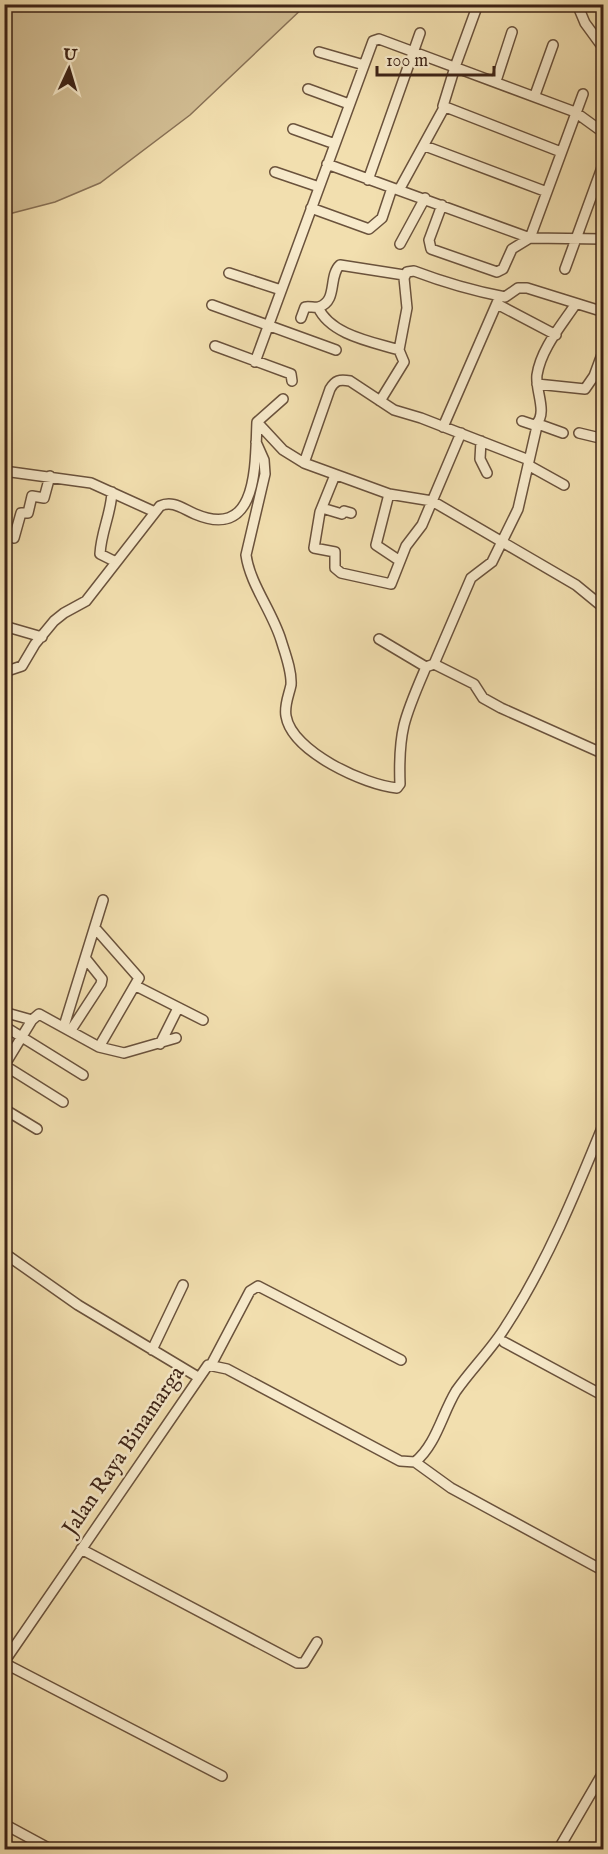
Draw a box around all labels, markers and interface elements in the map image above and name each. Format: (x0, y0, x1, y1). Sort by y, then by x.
north arrow (39, 39, 99, 99)
scale bar (377, 39, 494, 77)
text: U (61, 46, 78, 67)
text: 100 m (386, 50, 428, 73)
street label: Jalan Raya Binamarga (55, 1360, 191, 1544)

